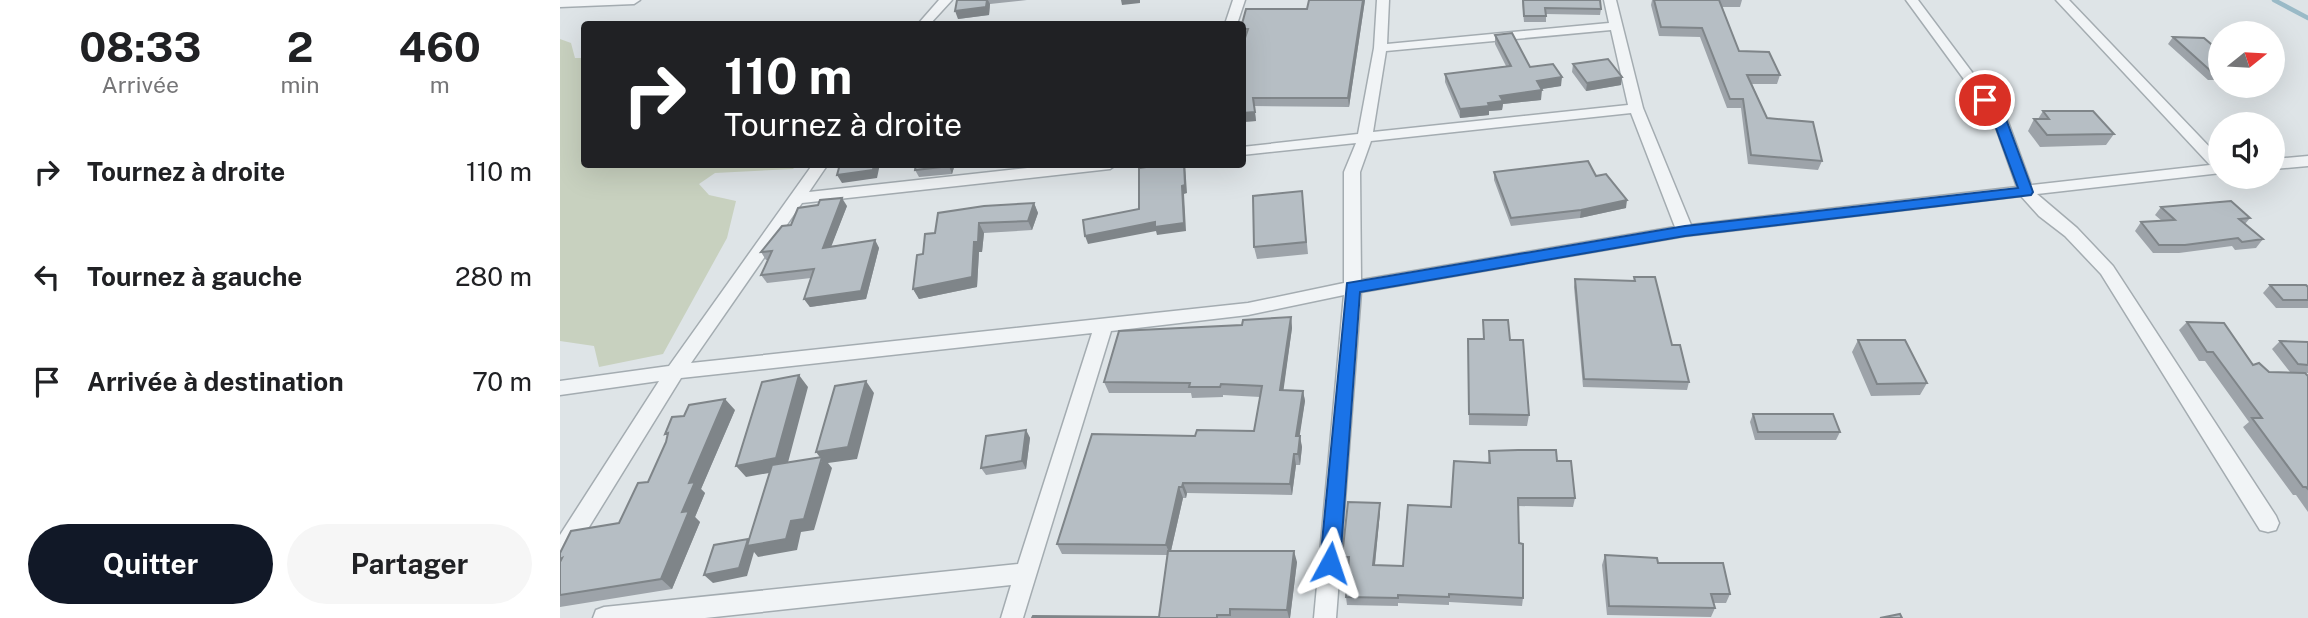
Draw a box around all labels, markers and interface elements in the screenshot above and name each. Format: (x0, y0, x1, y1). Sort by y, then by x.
north arrow (2208, 21, 2286, 98)
map controls (2208, 21, 2285, 189)
text: 08:33 (79, 22, 201, 71)
text: 2 (287, 22, 313, 71)
text: 460 (399, 22, 481, 71)
text: 110 m (724, 47, 852, 105)
icon: right (609, 49, 700, 140)
pin (1955, 70, 2015, 130)
text: Arrivée (102, 71, 179, 98)
text: min (280, 71, 319, 98)
text: m (430, 71, 450, 98)
icon: arrive (1966, 81, 2004, 119)
text: Tournez à droite (724, 106, 962, 143)
button: sound (2208, 112, 2285, 189)
icon: right (28, 153, 66, 191)
text: Tournez à droite (87, 156, 285, 187)
text: 110 m (466, 156, 532, 187)
icon: left (28, 258, 66, 296)
text: Tournez à gauche (87, 261, 302, 292)
text: 280 m (455, 261, 532, 292)
icon: arrive (28, 363, 66, 401)
text: Arrivée à destination (87, 366, 344, 397)
text: 70 m (472, 366, 532, 397)
button: Quitter (28, 524, 273, 604)
button: Partager (287, 524, 532, 604)
position arrow (1293, 526, 1367, 600)

